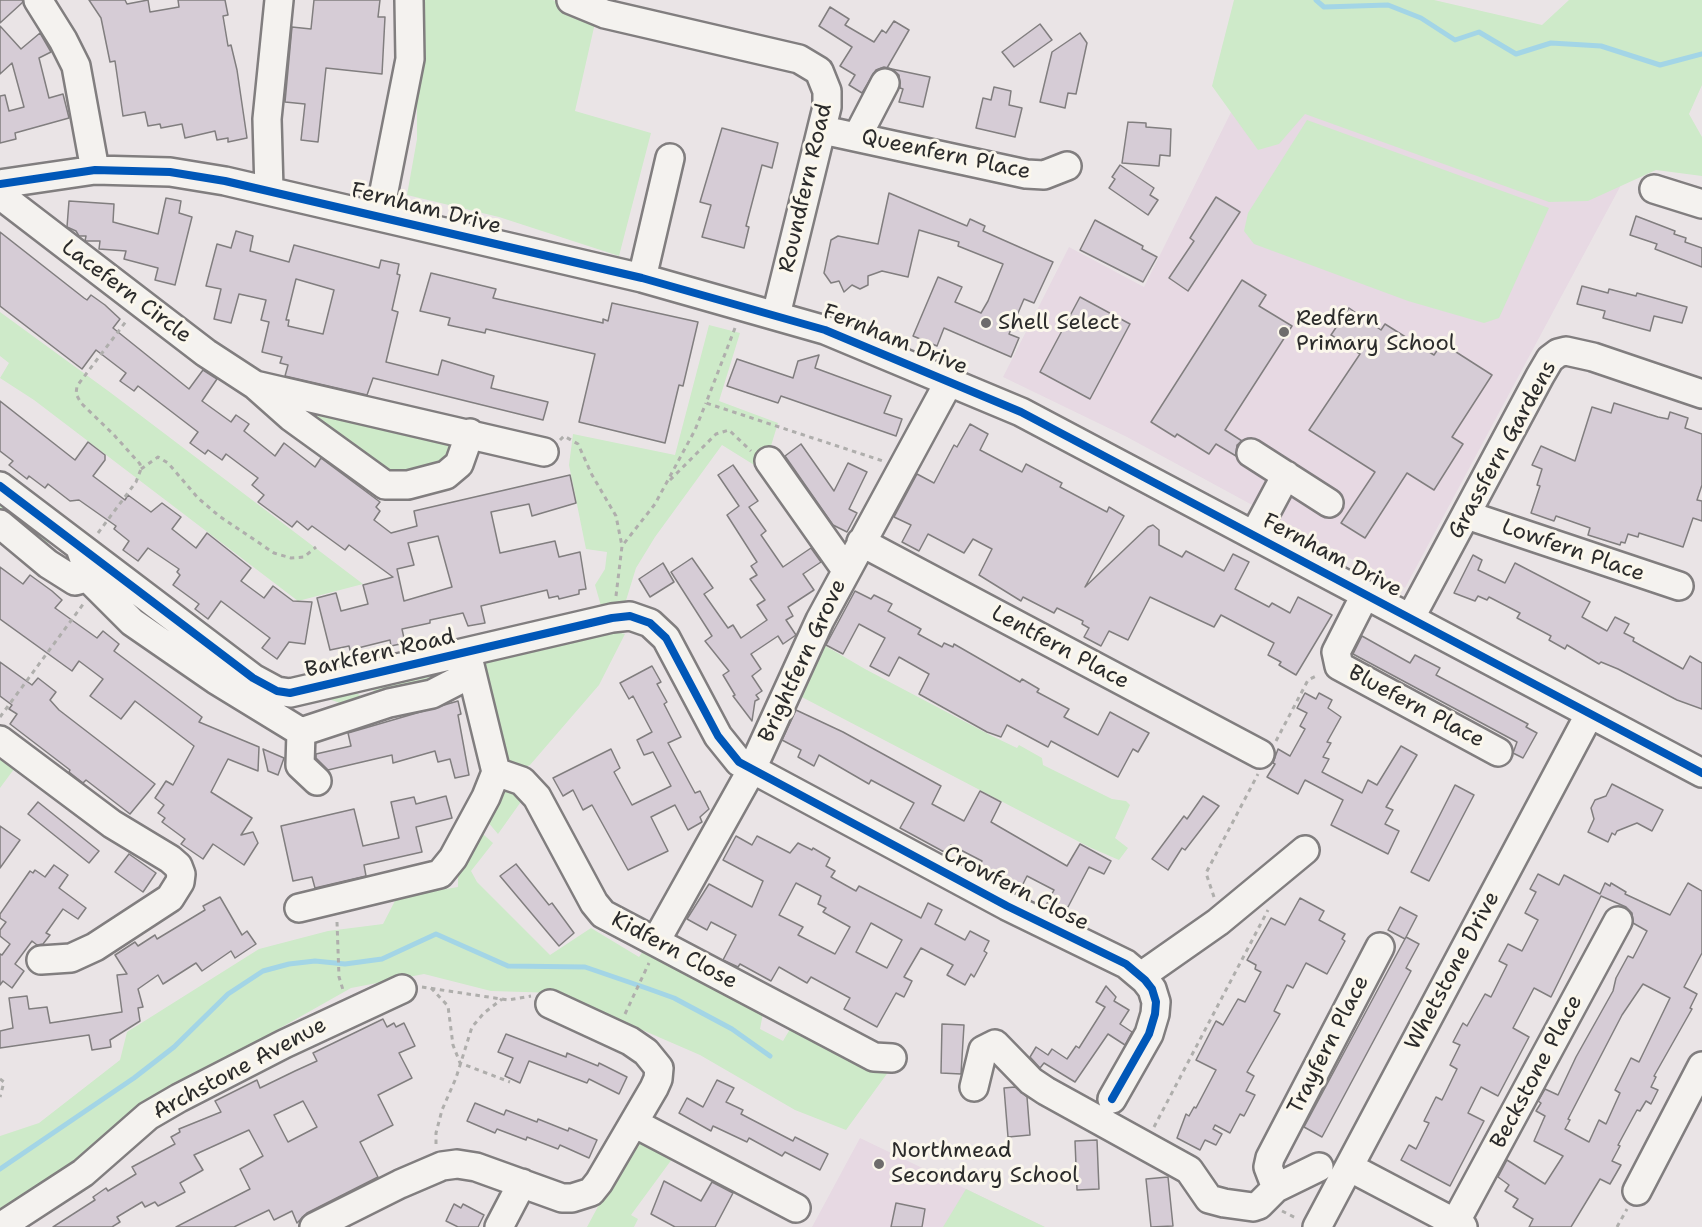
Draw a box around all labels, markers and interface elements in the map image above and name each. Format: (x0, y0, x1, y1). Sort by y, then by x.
street label: Roundfern Road (774, 101, 838, 275)
street label: Queenfern Place (859, 124, 1033, 186)
street label: Fernham Drive (348, 178, 504, 240)
street label: Lacefern Circle (56, 235, 196, 349)
street label: Fernham Drive (819, 299, 971, 381)
place label: Redfern Primary School (1296, 306, 1455, 358)
place label: Shell Select (998, 310, 1120, 336)
marker: Shell Select (979, 316, 993, 330)
marker: Redfern Primary School (1277, 325, 1291, 339)
street label: Grassfern Gardens (1443, 356, 1563, 544)
street label: Fernham Drive (1258, 508, 1406, 604)
street label: Lowfern Place (1498, 514, 1648, 588)
street label: Brightfern Grove (754, 575, 852, 747)
street label: Lentfern Place (987, 601, 1133, 695)
street label: Barkfern Road (303, 624, 457, 684)
street label: Bluefern Place (1343, 660, 1489, 754)
street label: Crowfern Close (939, 841, 1093, 937)
street label: Whetstone Drive (1400, 887, 1506, 1055)
street label: Kidfern Close (606, 907, 742, 995)
street label: Trayfern Place (1283, 971, 1375, 1119)
street label: Beckstone Place (1485, 991, 1589, 1153)
street label: Archstone Avenue (149, 1012, 331, 1126)
place label: Northmead Secondary School (891, 1138, 1079, 1190)
marker: Northmead Secondary School (872, 1157, 886, 1171)

